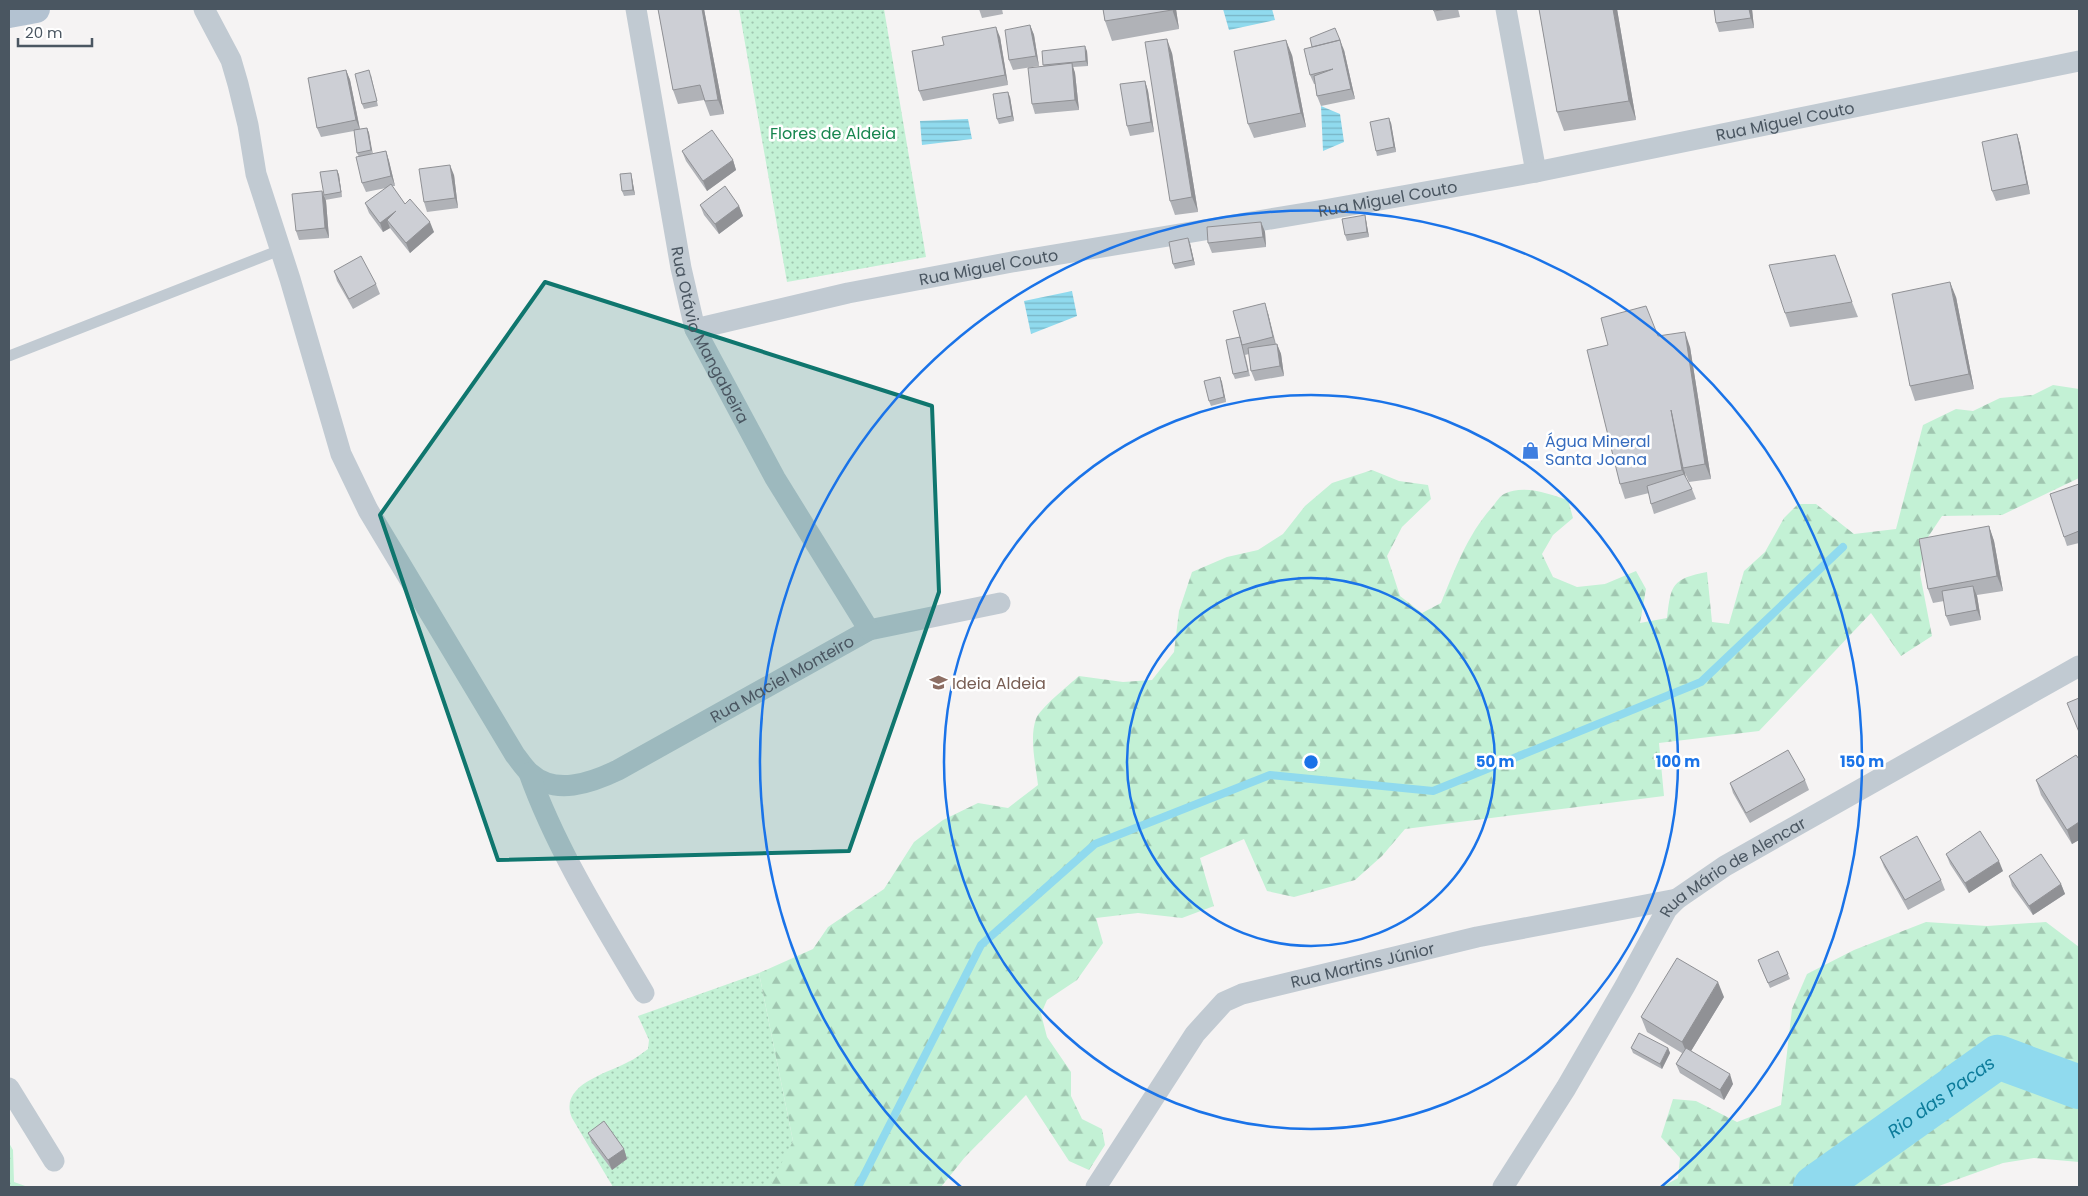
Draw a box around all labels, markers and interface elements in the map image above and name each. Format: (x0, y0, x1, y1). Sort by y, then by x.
scale bar (18, 15, 91, 47)
text: 20 m (25, 22, 63, 43)
street label: Rua Miguel Couto (1714, 96, 1857, 147)
park label: Flores de Aldeia (770, 122, 896, 145)
street label: Rua Miguel Couto (1316, 175, 1459, 223)
street label: Rua Miguel Couto (917, 244, 1060, 291)
street label: Rua Otávio Mangabeira (665, 245, 755, 428)
place label: Água Mineral Santa Joana (1545, 430, 1651, 471)
shop icon: Água Mineral Santa Joana (1521, 440, 1541, 460)
street label: Rua Maciel Monteiro (706, 630, 858, 728)
place label: Ideia Aldeia (952, 672, 1046, 695)
school or university icon: Ideia Aldeia (928, 673, 948, 693)
text: 50 m (1476, 751, 1514, 772)
text: 100 m (1656, 751, 1700, 772)
text: 150 m (1840, 751, 1884, 772)
centre of rings (1302, 753, 1320, 771)
street label: Rua Mário de Alencar (1654, 812, 1810, 921)
street label: Rua Martins Júnior (1288, 937, 1437, 994)
water label: Rio das Pacas (1882, 1050, 2000, 1144)

